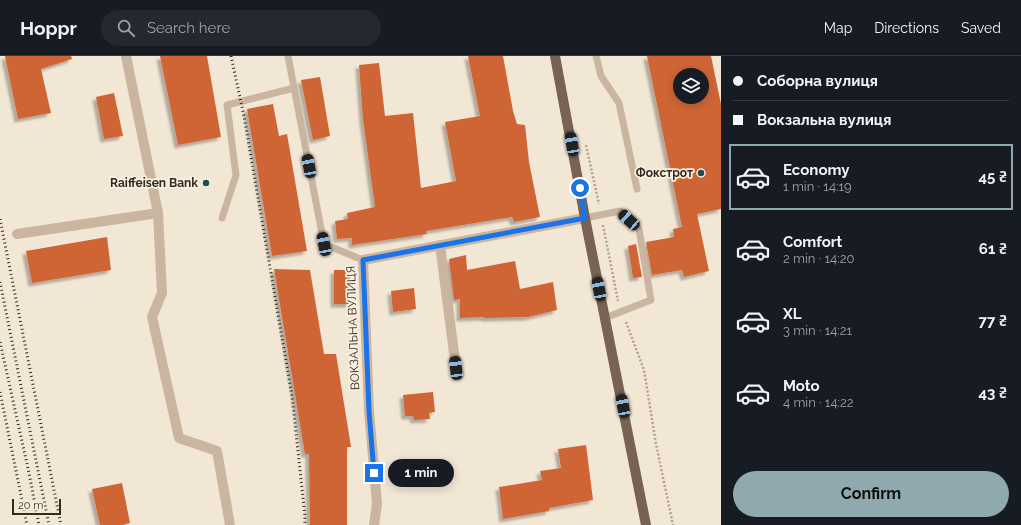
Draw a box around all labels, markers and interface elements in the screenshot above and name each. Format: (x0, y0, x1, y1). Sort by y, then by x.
search box (101, 10, 381, 46)
text: Hoppr (20, 17, 77, 39)
icon: search (115, 17, 137, 39)
text: Search here (147, 19, 230, 37)
text: Map (824, 20, 852, 36)
text: Directions (874, 20, 939, 36)
text: Saved (961, 20, 1001, 36)
map controls (673, 68, 709, 104)
button: layers (673, 68, 709, 104)
text: Соборна вулиця (757, 72, 878, 90)
text: Вокзальна вулиця (757, 111, 891, 129)
car (564, 131, 580, 157)
car (301, 153, 317, 179)
icon: car (735, 159, 771, 195)
text: Economy (783, 161, 850, 179)
place label: Фокстрот (636, 166, 693, 180)
marker: Фокстрот (696, 168, 706, 178)
text: 45 ₴ (979, 168, 1007, 186)
place label: Raiffeisen Bank (110, 176, 198, 190)
marker: Raiffeisen Bank (201, 178, 211, 188)
route start (571, 179, 589, 197)
text: 1 min · 14:19 (783, 179, 852, 194)
car (616, 208, 642, 232)
car (316, 231, 332, 257)
icon: car (735, 231, 771, 267)
text: Comfort (783, 233, 842, 251)
text: 61 ₴ (979, 240, 1007, 258)
text: 2 min · 14:20 (783, 251, 854, 266)
street label: ВОКЗАЛЬНА ВУЛИЦЯ (344, 266, 362, 390)
car (591, 276, 607, 302)
icon: car (735, 303, 771, 339)
text: XL (783, 305, 801, 323)
text: 77 ₴ (978, 312, 1007, 330)
text: 3 min · 14:21 (783, 323, 852, 338)
car (449, 355, 463, 381)
icon: car (735, 375, 771, 411)
text: Moto (783, 377, 820, 395)
text: 43 ₴ (978, 384, 1007, 402)
car (615, 393, 631, 419)
text: 4 min · 14:22 (783, 395, 854, 410)
callout: 1 min (388, 459, 454, 487)
route end (365, 464, 383, 482)
text: 1 min (405, 465, 437, 480)
button: Confirm (733, 471, 1009, 517)
scale bar (12, 497, 61, 516)
text: 20 m (18, 499, 43, 512)

